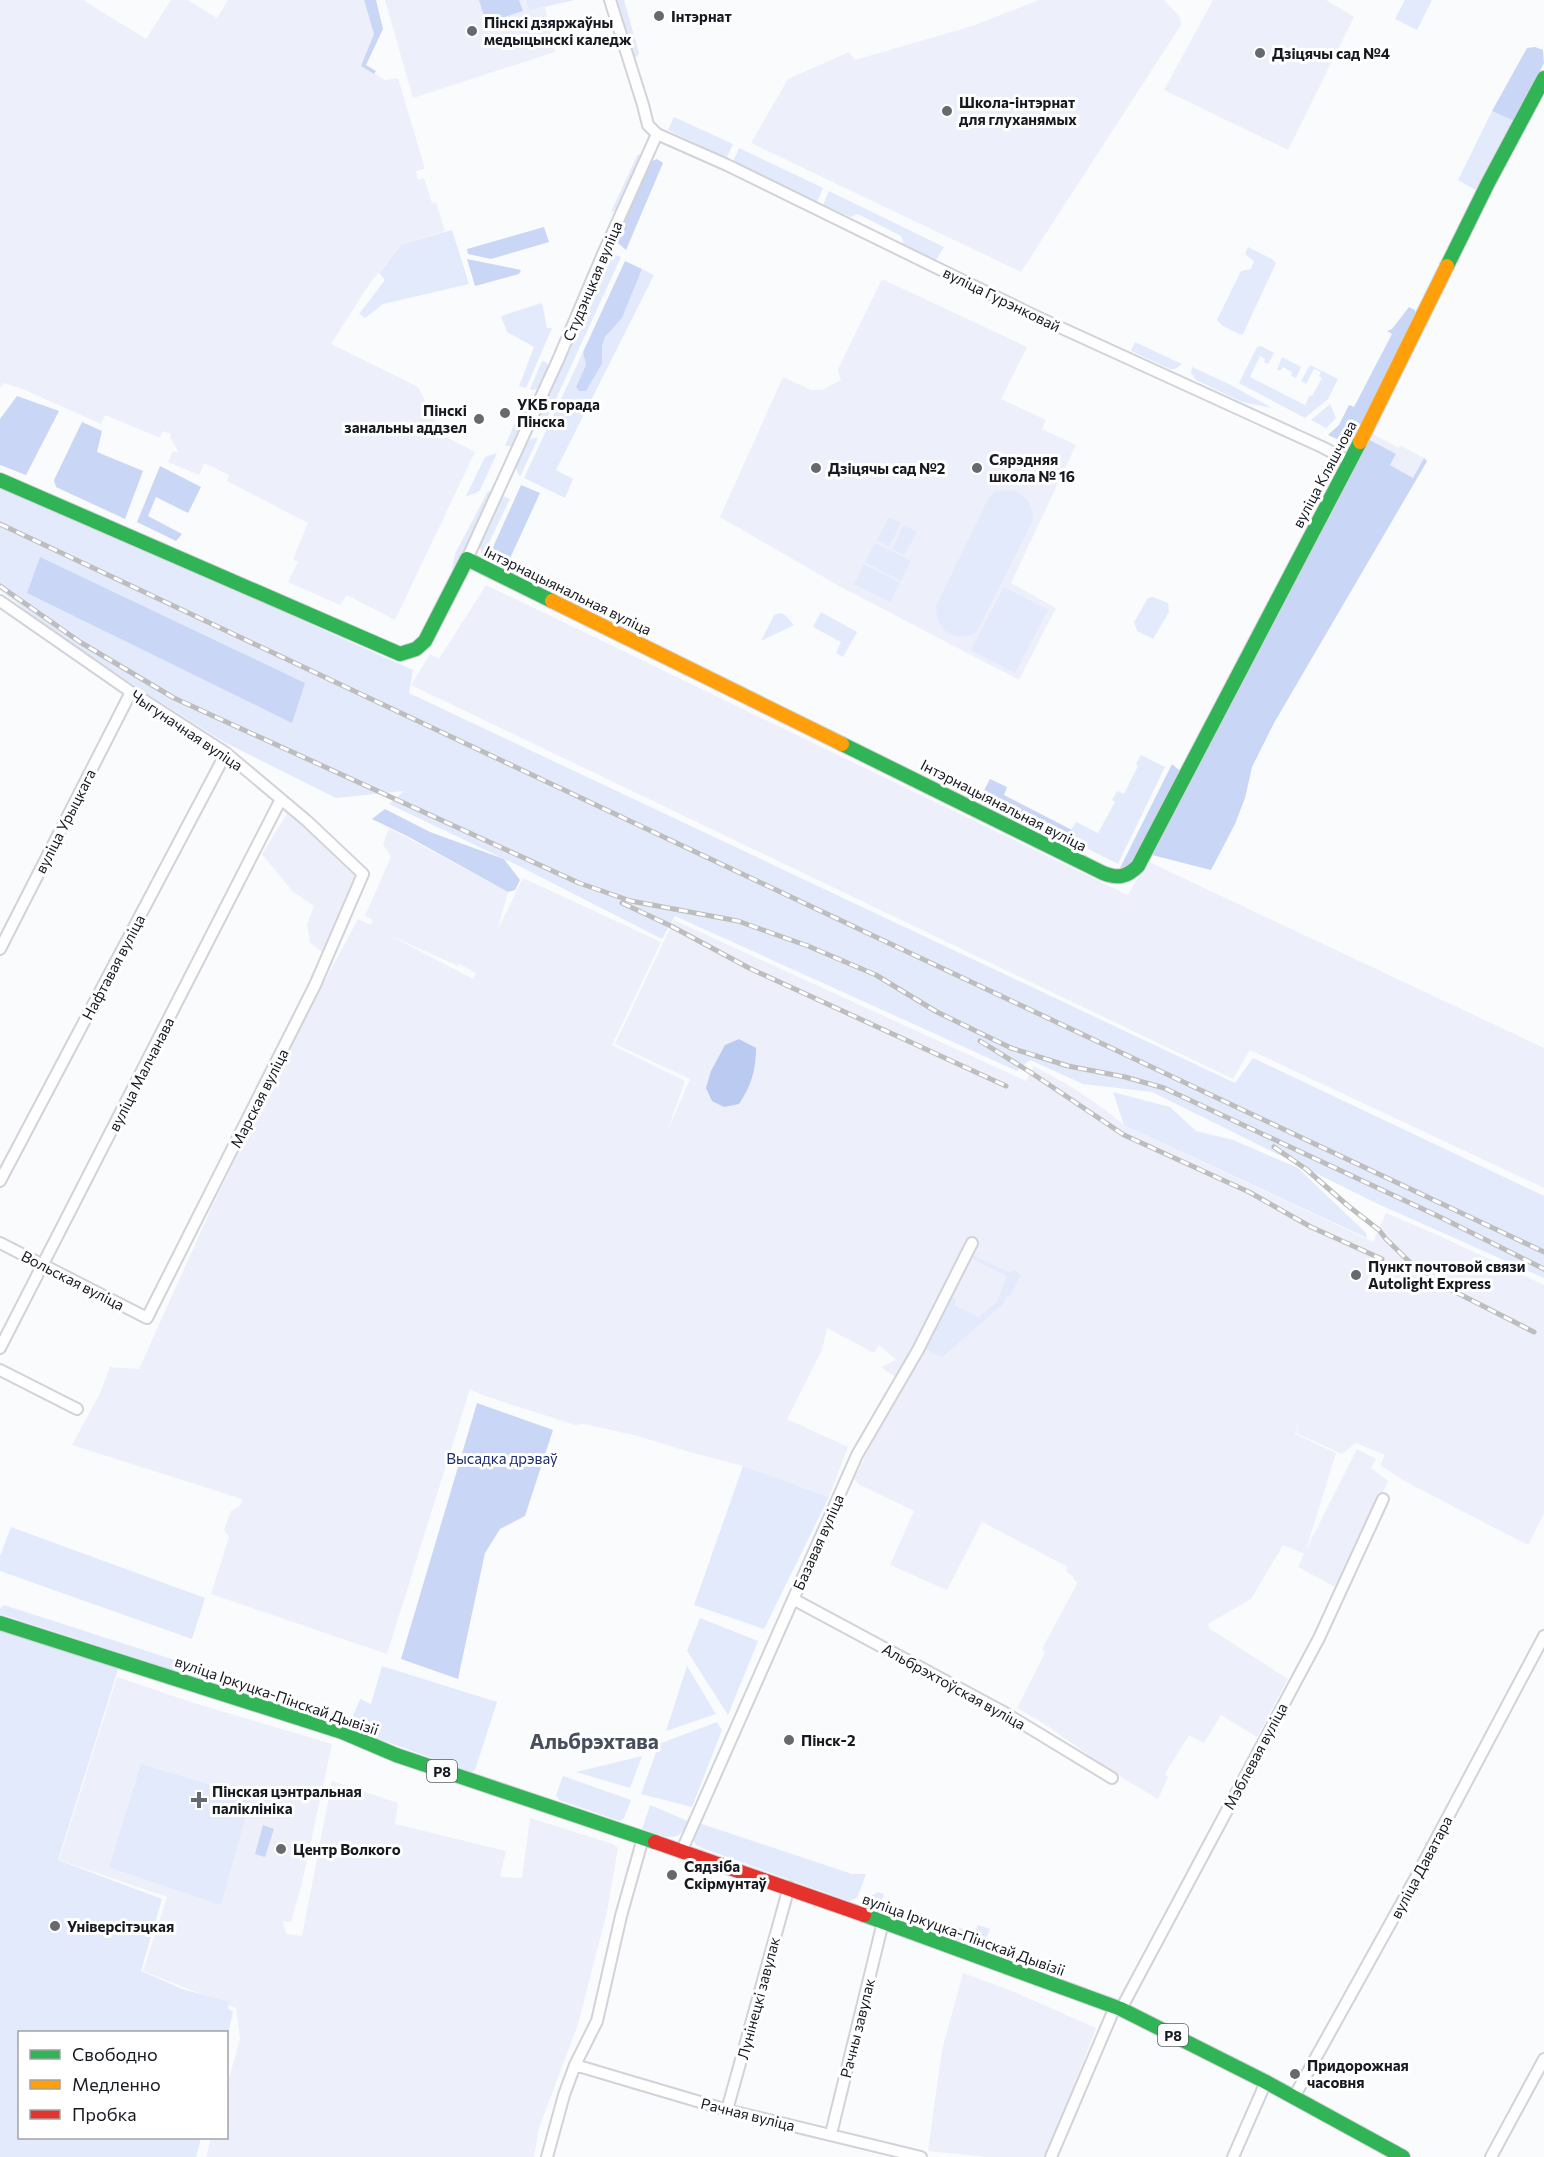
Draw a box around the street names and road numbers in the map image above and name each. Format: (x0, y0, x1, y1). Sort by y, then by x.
street label: Студэнцкая вуліца (559, 218, 625, 344)
street label: вуліца Гурэнковай (940, 263, 1064, 335)
street label: вуліца Кляшчова (1288, 417, 1360, 531)
street label: Інтэрнацыянальная вуліца (481, 542, 655, 638)
street label: Чыгуначная вуліца (128, 686, 246, 774)
street label: Інтэрнацыянальная вуліца (918, 755, 1090, 855)
street label: вуліца Урыцкага (31, 766, 99, 876)
street label: Нафтавая вуліца (78, 911, 148, 1023)
street label: вуліца Малчанава (104, 1014, 178, 1134)
street label: Марская вуліца (226, 1045, 292, 1151)
street label: Вольская вуліца (19, 1246, 127, 1314)
street label: Базавая вуліца (789, 1491, 847, 1593)
street label: Альбрэхтоўская вуліца (879, 1639, 1029, 1733)
street label: вуліца Іркуцка-Пінскай Дывізіі (173, 1652, 381, 1738)
street label: Мэблевая вуліца (1219, 1700, 1291, 1812)
road number: Р8 (427, 1760, 457, 1782)
street label: вуліца Даватара (1386, 1813, 1456, 1921)
street label: вуліца Іркуцка-Пінскай Дывізіі (860, 1889, 1068, 1979)
street label: Лунінецкі завулак (733, 1935, 783, 2061)
street label: Рачны завулак (836, 1976, 878, 2080)
road number: Р8 (1158, 2024, 1188, 2046)
street label: Рачная вуліца (699, 2094, 797, 2134)

